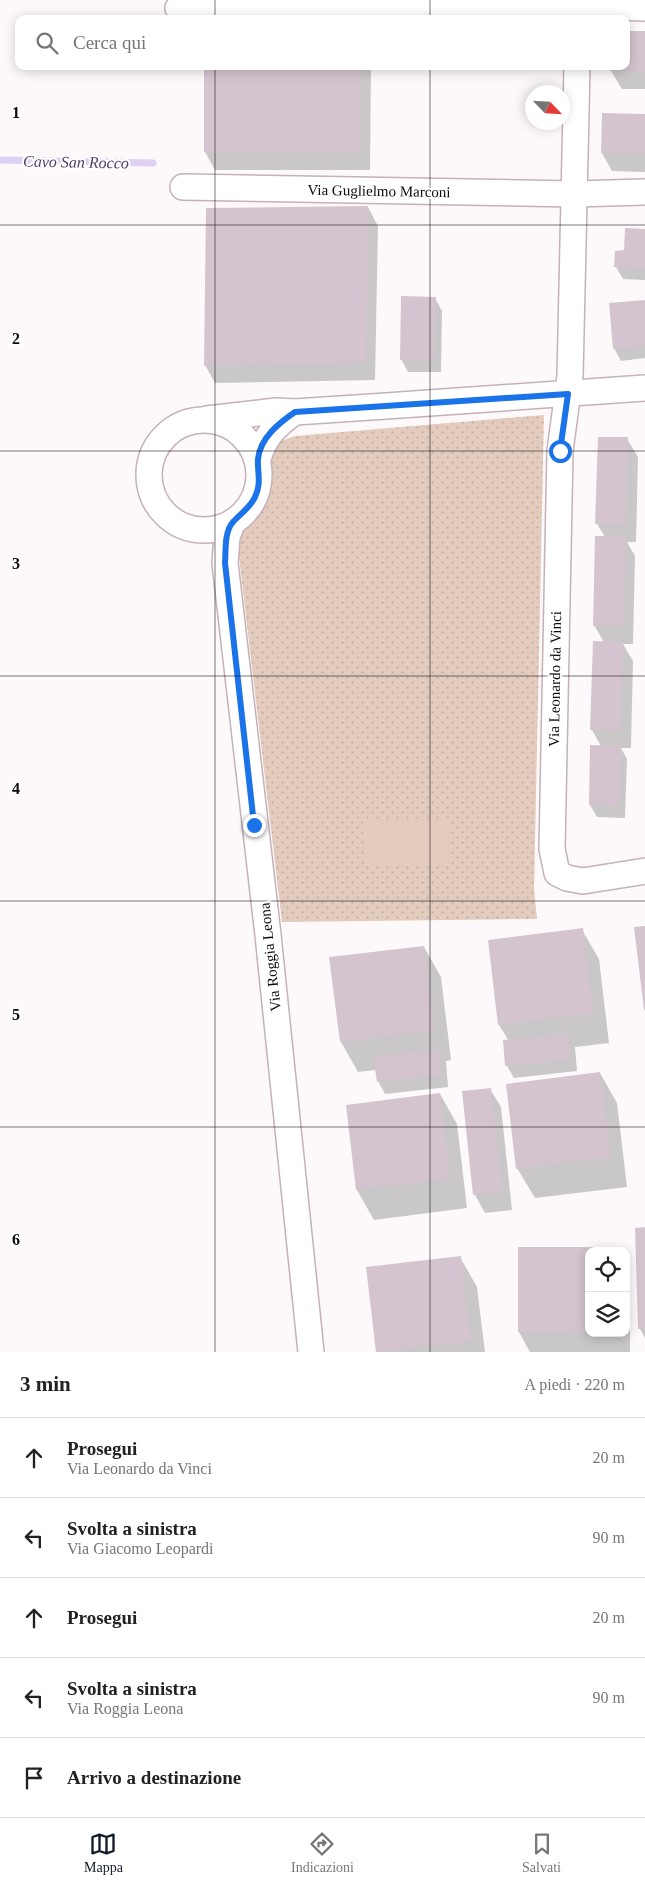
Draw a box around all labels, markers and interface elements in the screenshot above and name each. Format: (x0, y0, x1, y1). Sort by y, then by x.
search box (15, 15, 630, 70)
icon: search (33, 29, 61, 57)
text: Cerca qui (73, 32, 146, 53)
north arrow (525, 85, 570, 130)
text: 1 (12, 104, 20, 121)
water label: Cavo San Rocco (23, 153, 129, 171)
street label: Via Guglielmo Marconi (307, 182, 451, 200)
text: 2 (12, 330, 20, 347)
route start (549, 440, 572, 463)
text: 3 (12, 555, 20, 572)
street label: Via Leonardo da Vinci (546, 611, 564, 747)
text: 4 (12, 780, 20, 797)
route end (243, 814, 266, 837)
street label: Via Roggia Leona (256, 902, 284, 1012)
text: 5 (12, 1006, 20, 1023)
text: 6 (12, 1231, 20, 1248)
map controls (585, 1247, 630, 1337)
button: locate (585, 1247, 630, 1292)
button: layers (585, 1292, 630, 1337)
text: 3 min (20, 1372, 71, 1396)
text: A piedi · 220 m (525, 1376, 625, 1393)
text: Prosegui (67, 1438, 137, 1459)
icon: ahead (20, 1444, 48, 1472)
text: 20 m (593, 1449, 625, 1466)
text: Via Leonardo da Vinci (67, 1460, 212, 1477)
text: Svolta a sinistra (67, 1518, 197, 1539)
icon: left (20, 1524, 48, 1552)
text: 90 m (593, 1529, 625, 1546)
text: Via Giacomo Leopardi (67, 1540, 214, 1557)
icon: ahead (20, 1604, 48, 1632)
text: Prosegui (67, 1607, 137, 1628)
text: 20 m (593, 1609, 625, 1626)
text: Svolta a sinistra (67, 1678, 197, 1699)
icon: left (20, 1684, 48, 1712)
text: 90 m (593, 1689, 625, 1706)
text: Via Roggia Leona (67, 1700, 183, 1717)
icon: arrive (20, 1764, 48, 1792)
text: Arrivo a destinazione (67, 1767, 241, 1788)
tab: Mappa (84, 1830, 123, 1876)
tab: Indicazioni (291, 1830, 354, 1876)
tab: Salvati (522, 1830, 561, 1876)

